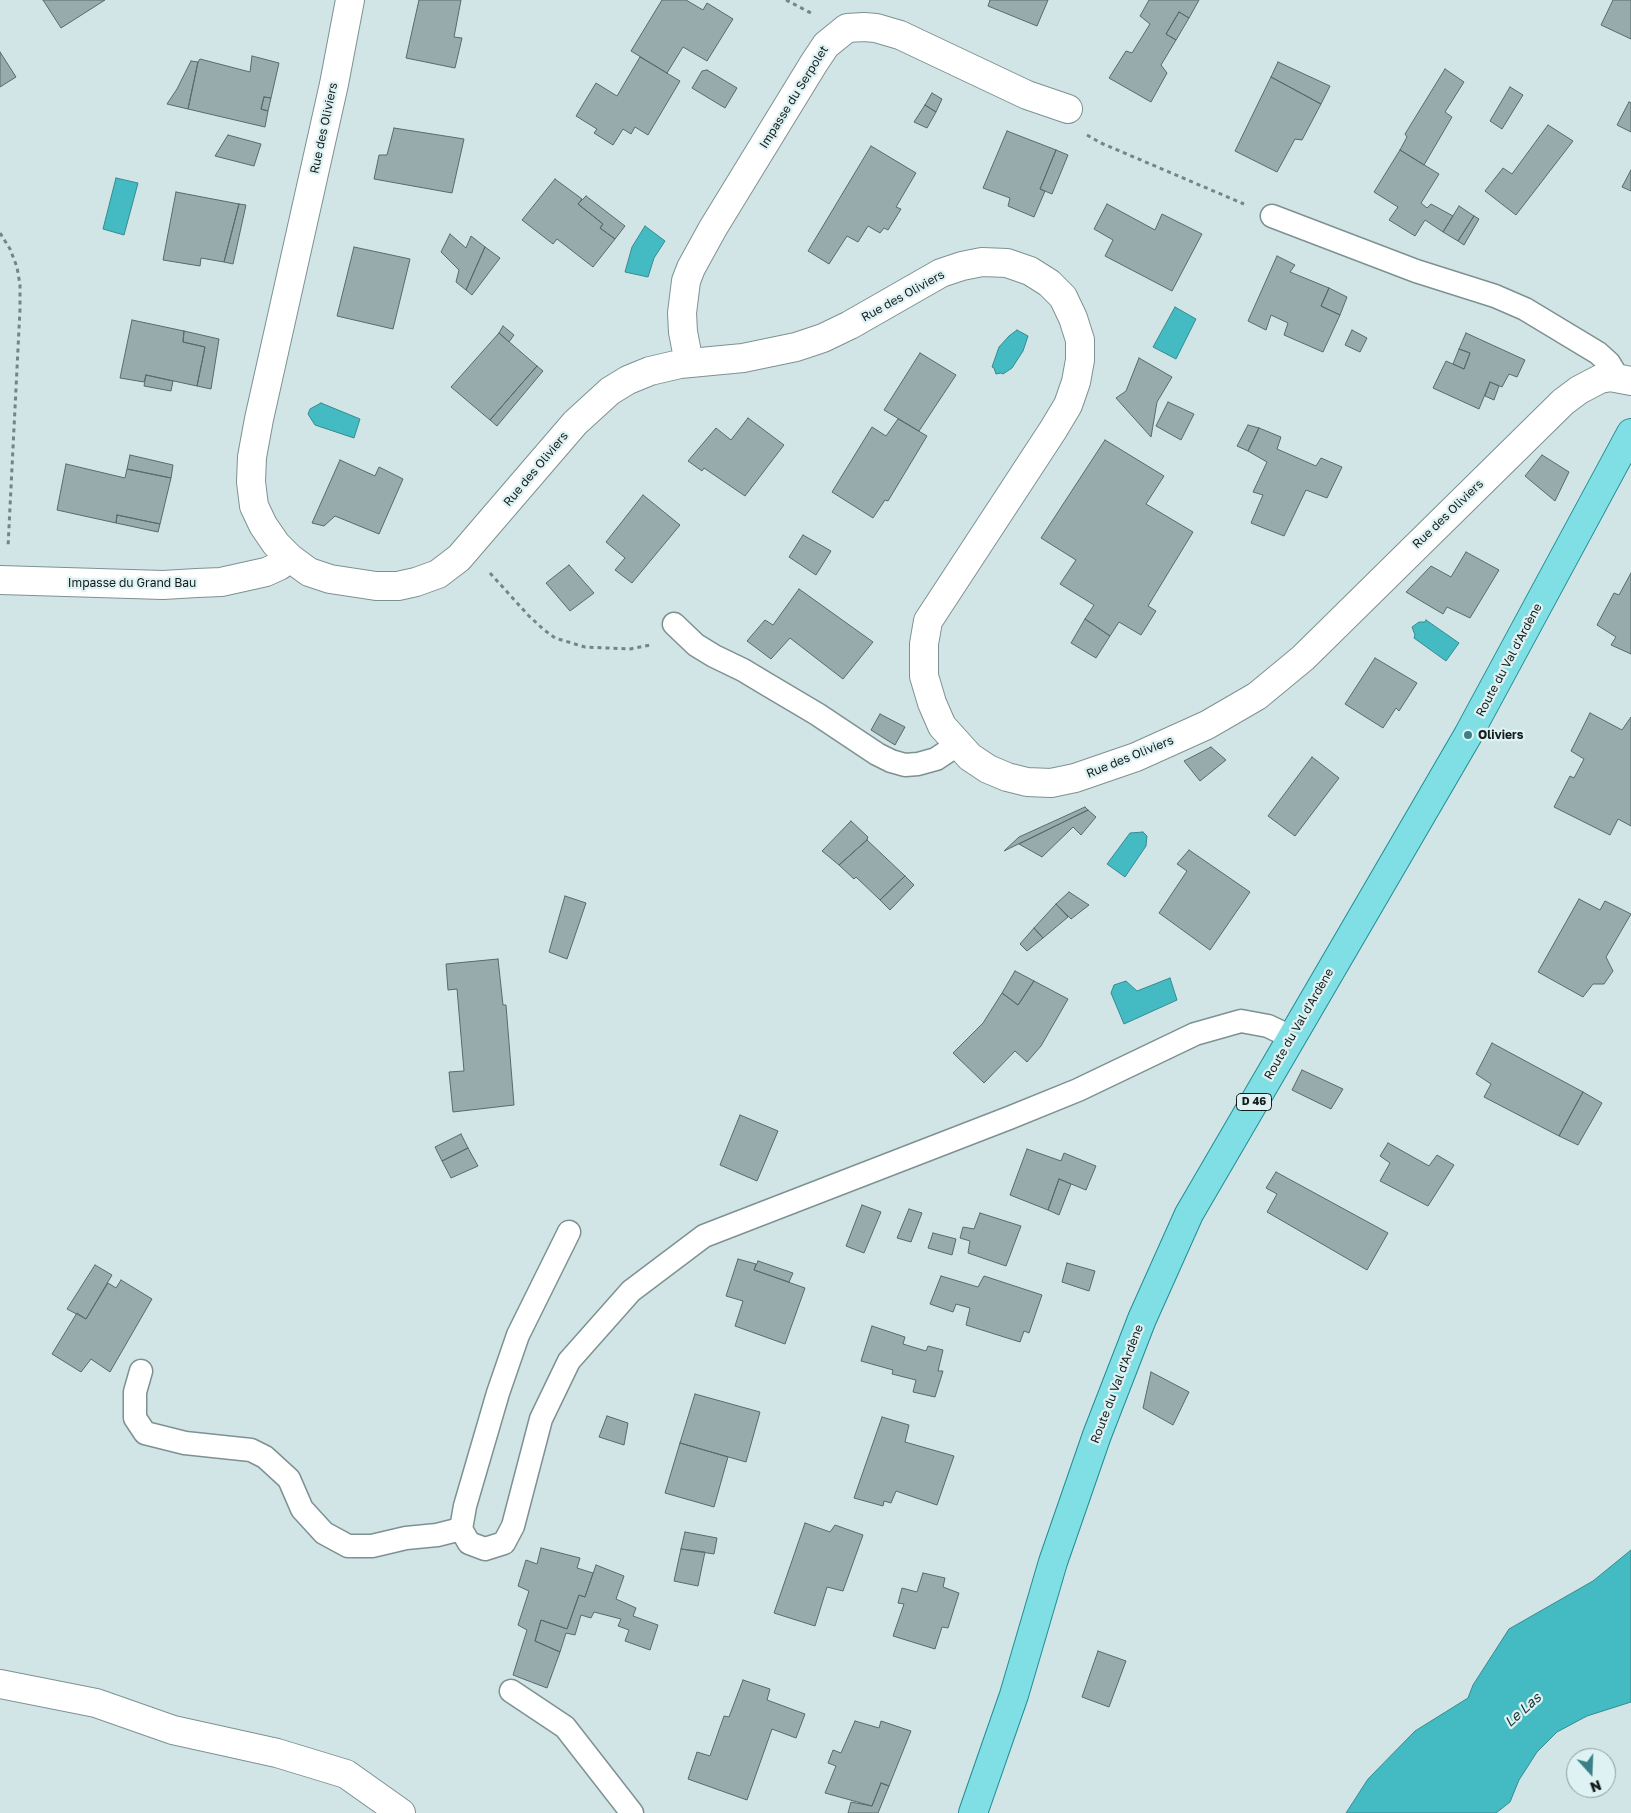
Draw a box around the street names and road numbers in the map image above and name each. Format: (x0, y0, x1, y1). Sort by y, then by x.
street label: Impasse du Serpolet (757, 43, 831, 151)
street label: Rue des Oliviers (307, 81, 341, 175)
street label: Rue des Oliviers (859, 267, 947, 325)
street label: Rue des Oliviers (501, 429, 571, 509)
street label: Rue des Oliviers (1410, 477, 1486, 551)
street label: Impasse du Grand Bau (68, 576, 196, 590)
street label: Route du Val d'Ardène (1473, 601, 1545, 719)
street label: Rue des Oliviers (1084, 733, 1176, 781)
street label: Route du Val d'Ardène (1261, 966, 1337, 1082)
road number: D 46 (1236, 1094, 1272, 1110)
street label: Route du Val d'Ardène (1088, 1323, 1146, 1445)

